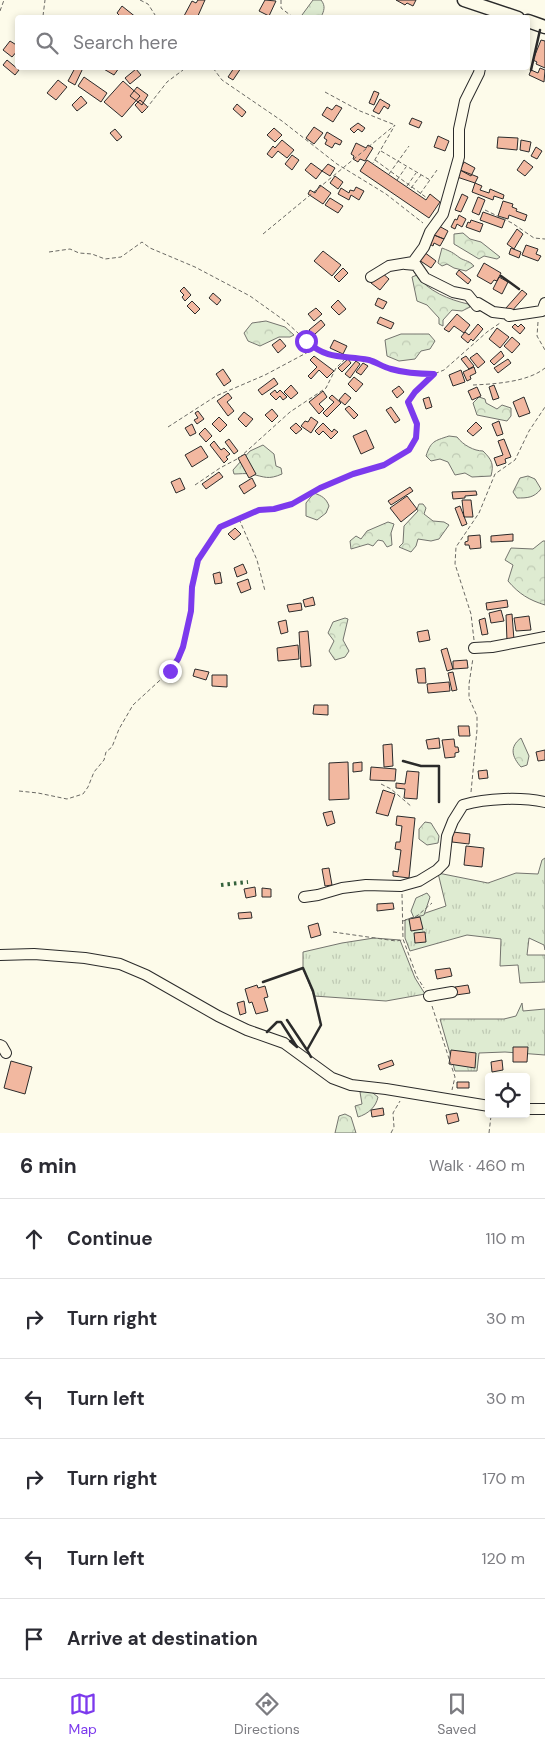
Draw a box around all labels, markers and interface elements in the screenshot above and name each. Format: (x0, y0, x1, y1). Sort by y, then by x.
search box (15, 15, 530, 70)
icon: search (33, 29, 61, 57)
text: Search here (73, 30, 178, 55)
route start (295, 330, 318, 353)
route end (159, 660, 182, 683)
map controls (485, 1073, 530, 1118)
button: locate (485, 1073, 530, 1118)
text: 6 min (20, 1152, 77, 1180)
text: Walk · 460 m (429, 1155, 525, 1176)
icon: ahead (20, 1225, 48, 1253)
text: Continue (67, 1226, 153, 1251)
text: 110 m (486, 1228, 525, 1249)
icon: right (20, 1305, 48, 1333)
text: Turn right (67, 1306, 157, 1331)
text: 30 m (486, 1308, 525, 1329)
icon: left (20, 1385, 48, 1413)
text: Turn left (67, 1386, 145, 1411)
text: 30 m (486, 1388, 525, 1409)
icon: right (20, 1465, 48, 1493)
text: Turn right (67, 1466, 157, 1491)
text: 170 m (482, 1468, 525, 1489)
icon: left (20, 1545, 48, 1573)
text: Turn left (67, 1546, 145, 1571)
text: 120 m (481, 1548, 525, 1569)
icon: arrive (20, 1625, 48, 1653)
text: Arrive at destination (67, 1626, 258, 1651)
tab: Map (69, 1690, 97, 1738)
tab: Directions (234, 1690, 300, 1738)
tab: Saved (437, 1690, 476, 1738)

